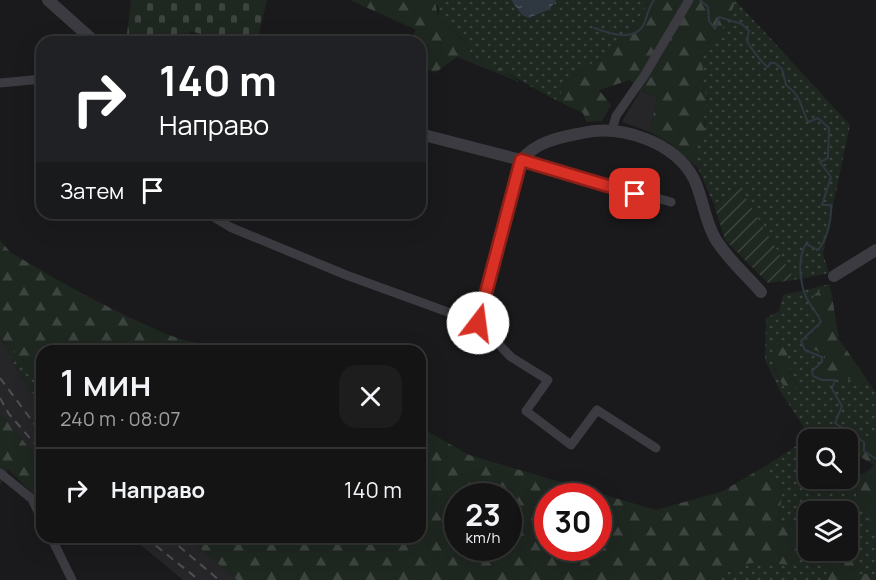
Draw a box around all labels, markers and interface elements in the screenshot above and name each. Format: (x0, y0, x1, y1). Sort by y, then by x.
text: 140 m (159, 51, 277, 109)
icon: right (60, 60, 138, 138)
text: Направо (159, 106, 269, 143)
pin (609, 168, 660, 219)
icon: arrive (136, 174, 169, 207)
text: Затем (60, 176, 124, 206)
icon: arrive (618, 177, 651, 210)
position arrow (446, 291, 510, 355)
text: 1 мин (60, 358, 152, 407)
button: close (339, 365, 402, 428)
text: 240 m · 08:07 (60, 405, 181, 432)
map controls (798, 429, 858, 561)
button: search (798, 429, 858, 489)
icon: right (60, 474, 93, 507)
text: Направо (111, 475, 205, 505)
text: 140 m (344, 475, 402, 505)
speed limit sign: 30 (534, 483, 612, 561)
text: 23 (465, 494, 501, 535)
button: layers (798, 501, 858, 561)
text: km/h (466, 527, 500, 548)

